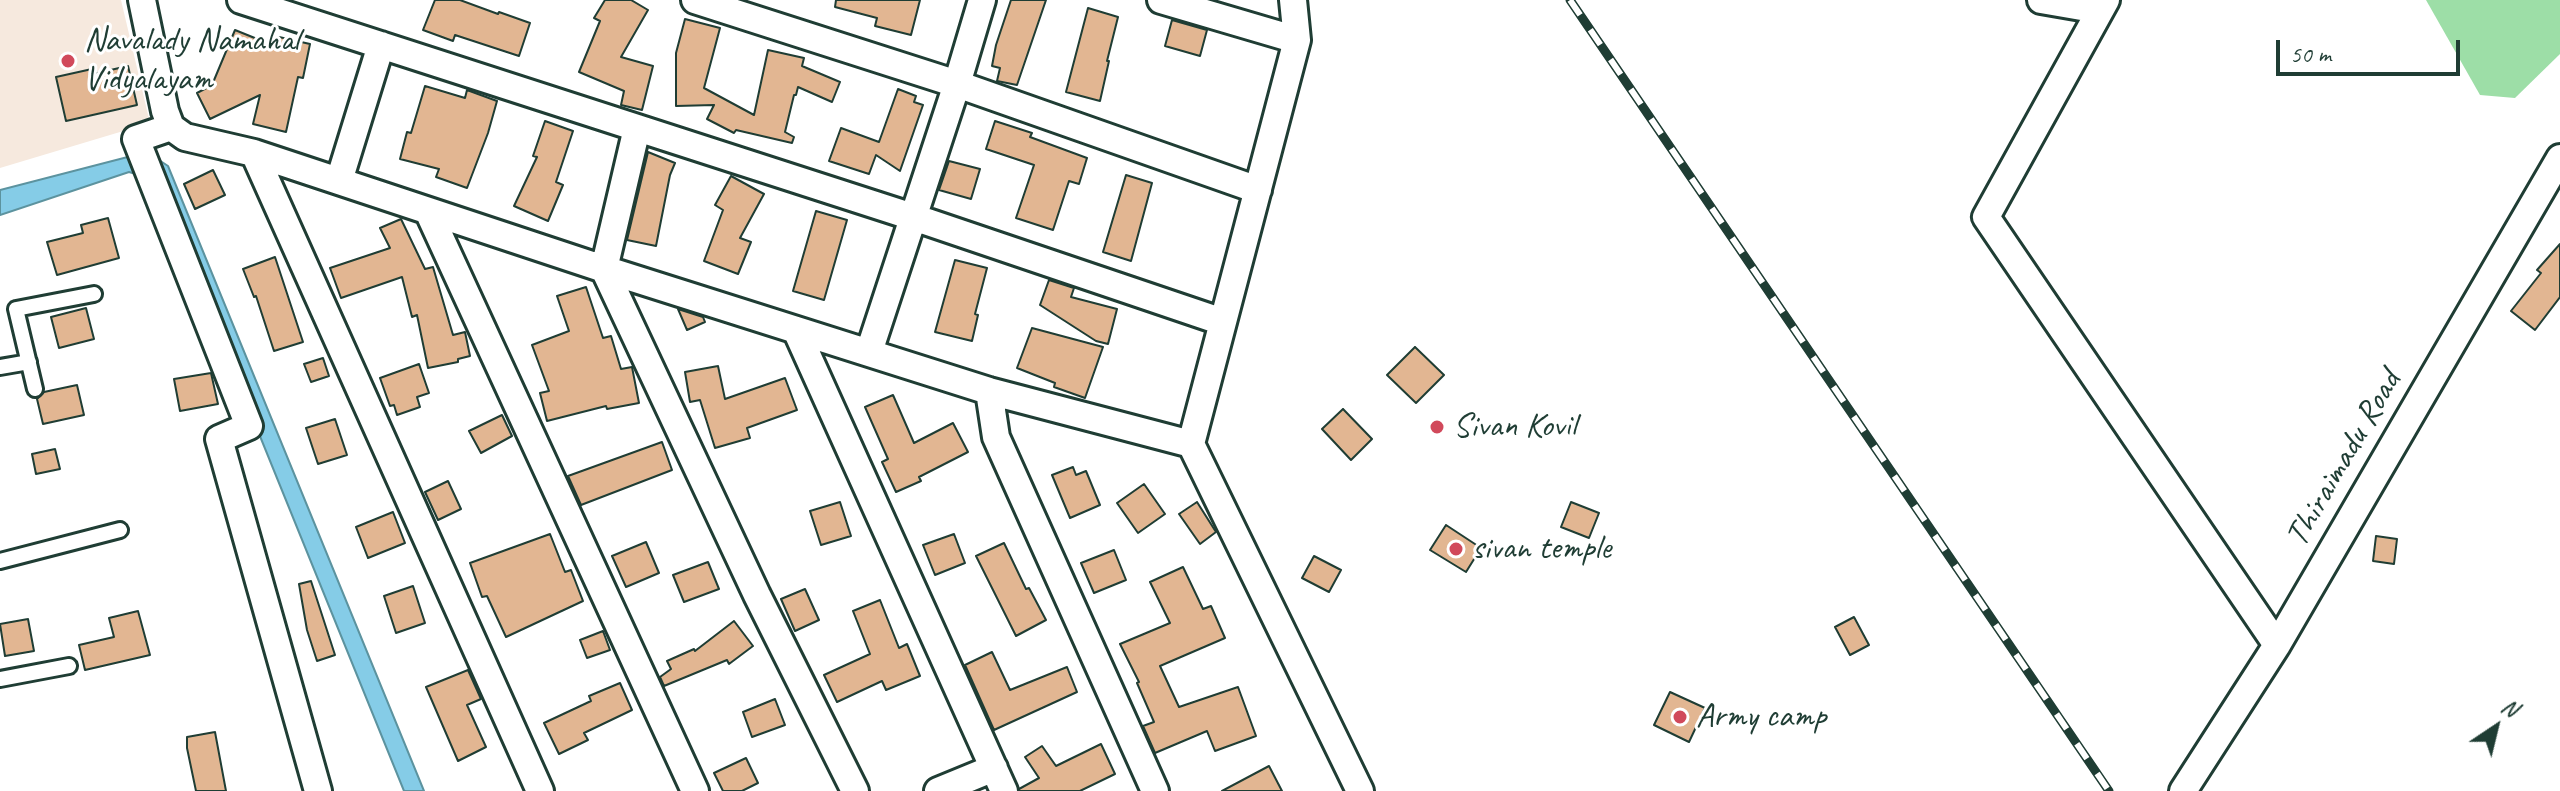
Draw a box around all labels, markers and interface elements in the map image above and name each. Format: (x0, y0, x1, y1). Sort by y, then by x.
place label: Navalady Namahal Vidyalayam (84, 21, 299, 100)
scale bar (2280, 24, 2464, 74)
text: 50 m (2290, 39, 2331, 69)
marker: Navalady Namahal Vidyalayam (59, 52, 77, 70)
street label: Thiraimadu Road (2277, 364, 2411, 554)
place label: Sivan Kovil (1453, 407, 1576, 447)
marker: Sivan Kovil (1428, 418, 1446, 436)
place label: sivan temple (1472, 529, 1611, 569)
marker: sivan temple (1447, 540, 1465, 558)
north arrow (2456, 687, 2536, 767)
text: N (2496, 692, 2523, 723)
place label: Army camp (1696, 697, 1826, 737)
marker: Army camp (1671, 708, 1689, 726)

